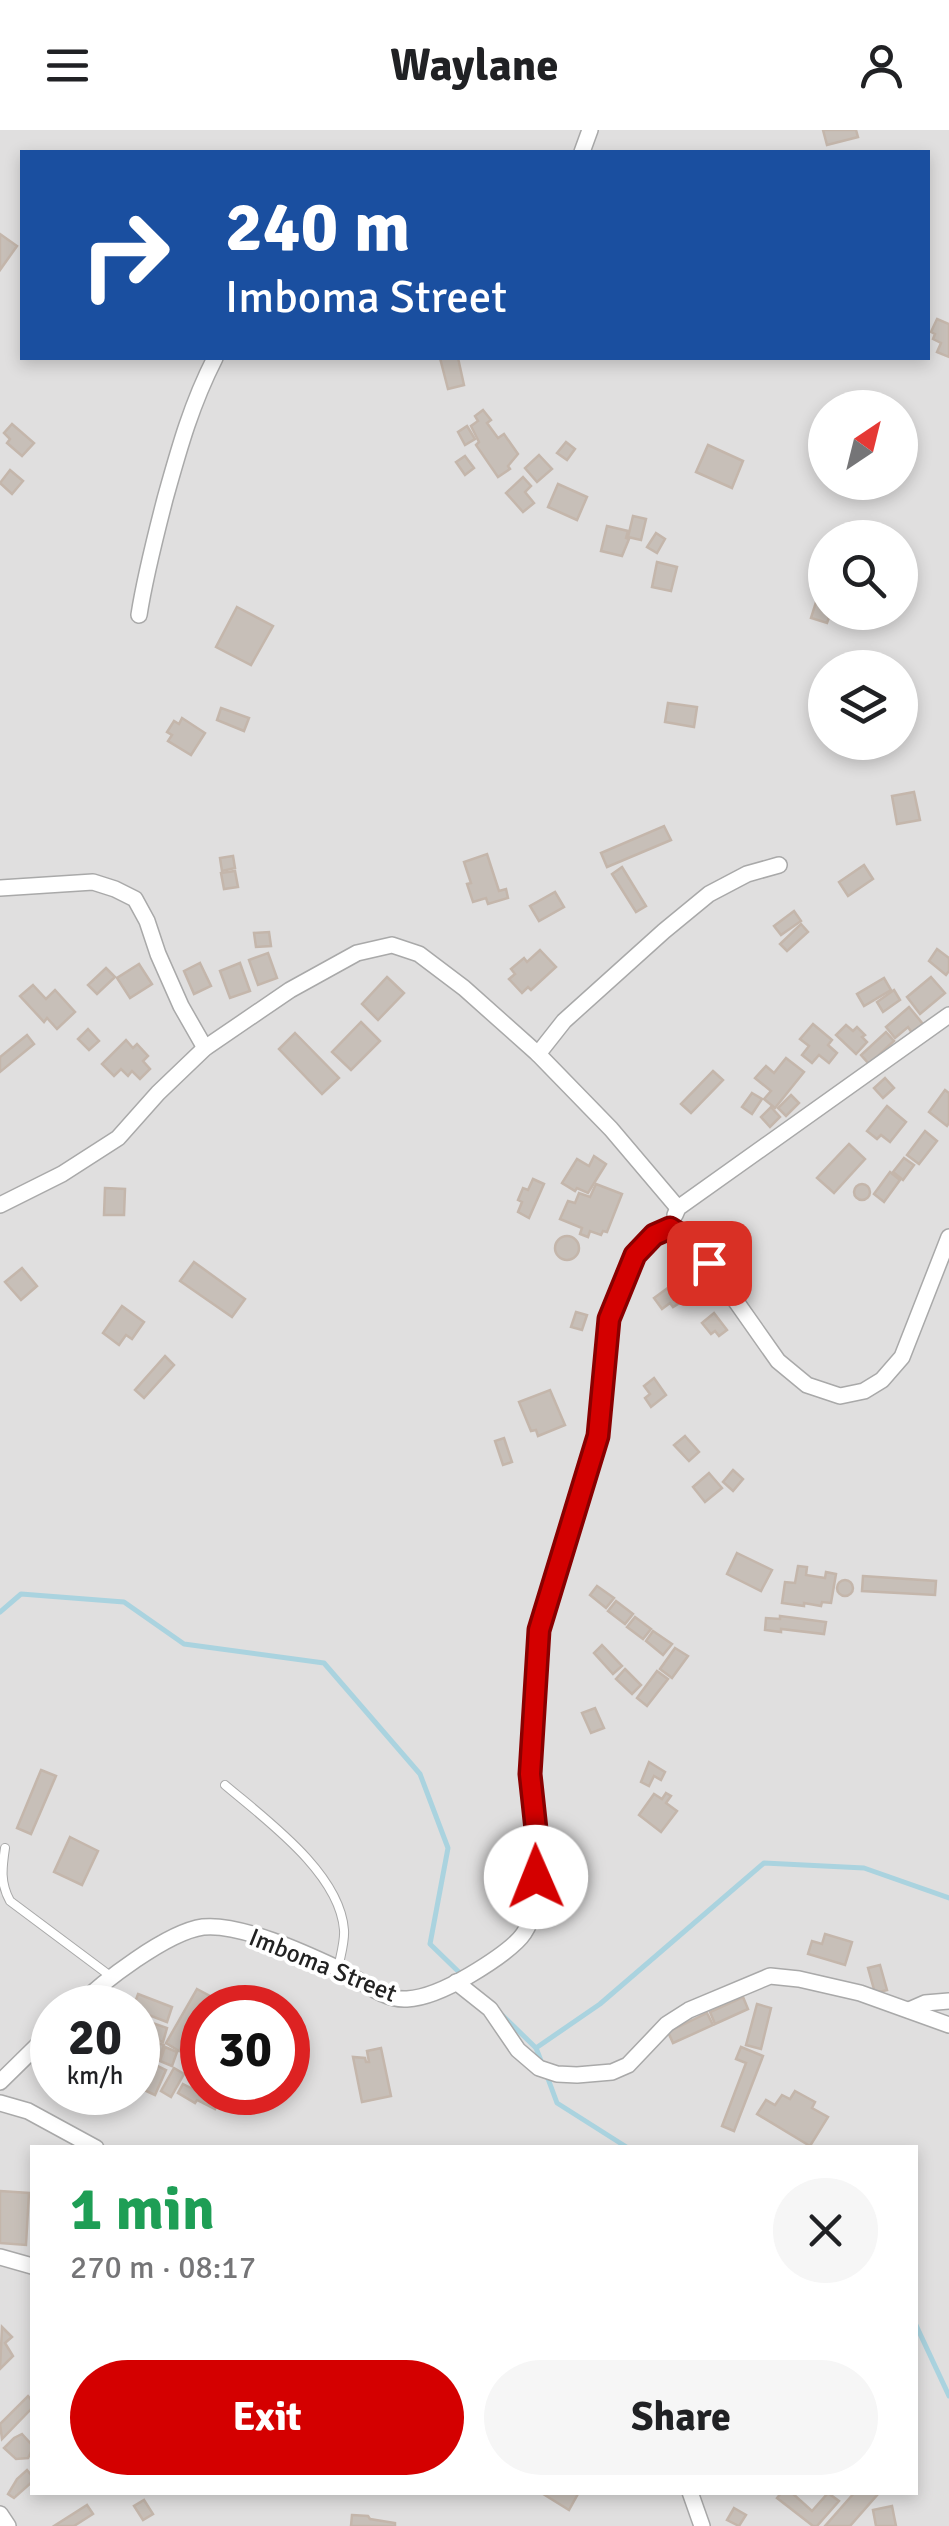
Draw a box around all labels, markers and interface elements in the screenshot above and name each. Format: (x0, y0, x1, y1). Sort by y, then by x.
icon: menu (40, 38, 95, 93)
text: Waylane (390, 38, 559, 93)
icon: person (854, 38, 909, 93)
text: 240 m (225, 184, 410, 270)
icon: right (60, 190, 190, 320)
text: Imboma Street (225, 270, 507, 325)
north arrow (808, 390, 918, 500)
map controls (808, 390, 918, 760)
button: search (808, 520, 918, 630)
button: layers (808, 650, 918, 760)
pin (667, 1221, 752, 1306)
icon: arrive (682, 1236, 737, 1291)
position arrow (484, 1825, 588, 1929)
street label: Imboma Street (245, 1921, 402, 2009)
speed limit sign: 30 (180, 1985, 310, 2115)
text: 20 (68, 2007, 122, 2069)
text: km/h (67, 2060, 123, 2091)
text: 1 min (70, 2173, 215, 2247)
button: close (773, 2178, 878, 2283)
text: 270 m · 08:17 (70, 2248, 256, 2287)
button: Exit (70, 2360, 464, 2475)
button: Share (484, 2360, 878, 2475)

